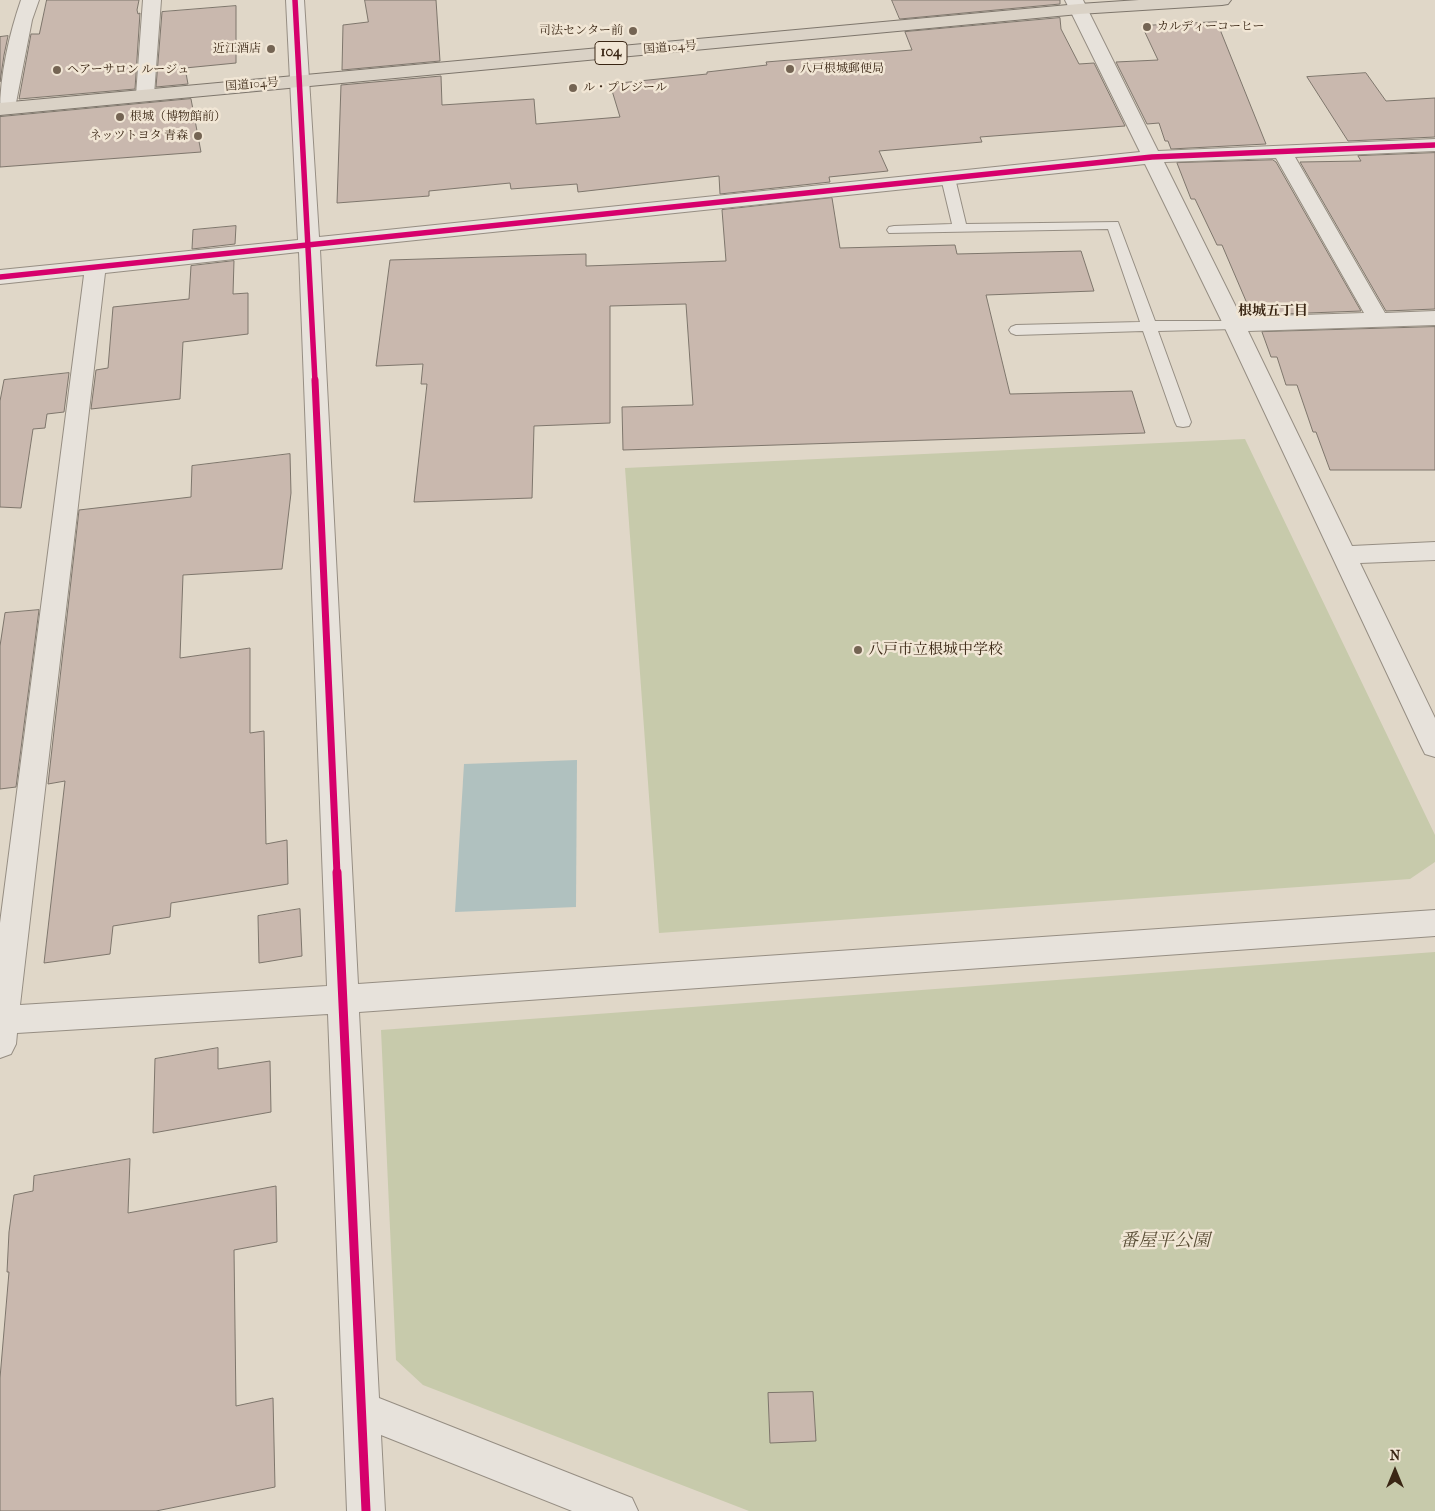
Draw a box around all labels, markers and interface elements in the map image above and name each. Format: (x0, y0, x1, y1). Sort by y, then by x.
place label: カルディーコーヒー (1157, 20, 1265, 34)
marker: カルディーコーヒー (1141, 21, 1153, 33)
place label: 司法センター前 (539, 24, 623, 38)
marker: 司法センター前 (627, 25, 639, 37)
street label: 国道104号 (643, 38, 697, 58)
place label: 近江酒店 (213, 42, 261, 56)
road number: 104 (595, 42, 627, 64)
marker: 近江酒店 (265, 43, 277, 55)
place label: 八戸根城郵便局 (800, 62, 884, 76)
place label: ヘアーサロン ルージュ (67, 63, 189, 77)
marker: 八戸根城郵便局 (784, 63, 796, 75)
marker: ヘアーサロン ルージュ (51, 64, 63, 76)
street label: 国道104号 (225, 75, 279, 95)
place label: ル・プレジール (583, 81, 667, 95)
marker: ル・プレジール (567, 82, 579, 94)
place label: 根城（博物館前） (130, 110, 226, 124)
marker: 根城（博物館前） (114, 111, 126, 123)
place label: ネッツトヨタ 青森 (89, 129, 188, 143)
marker: ネッツトヨタ 青森 (192, 130, 204, 142)
district label: 根城五丁目 (1238, 304, 1308, 320)
place label: 八戸市立根城中学校 (868, 641, 1003, 659)
marker: 八戸市立根城中学校 (852, 644, 864, 656)
park label: 番屋平公園 (1120, 1231, 1210, 1253)
north arrow (1370, 1446, 1420, 1496)
text: N (1390, 1447, 1400, 1464)

